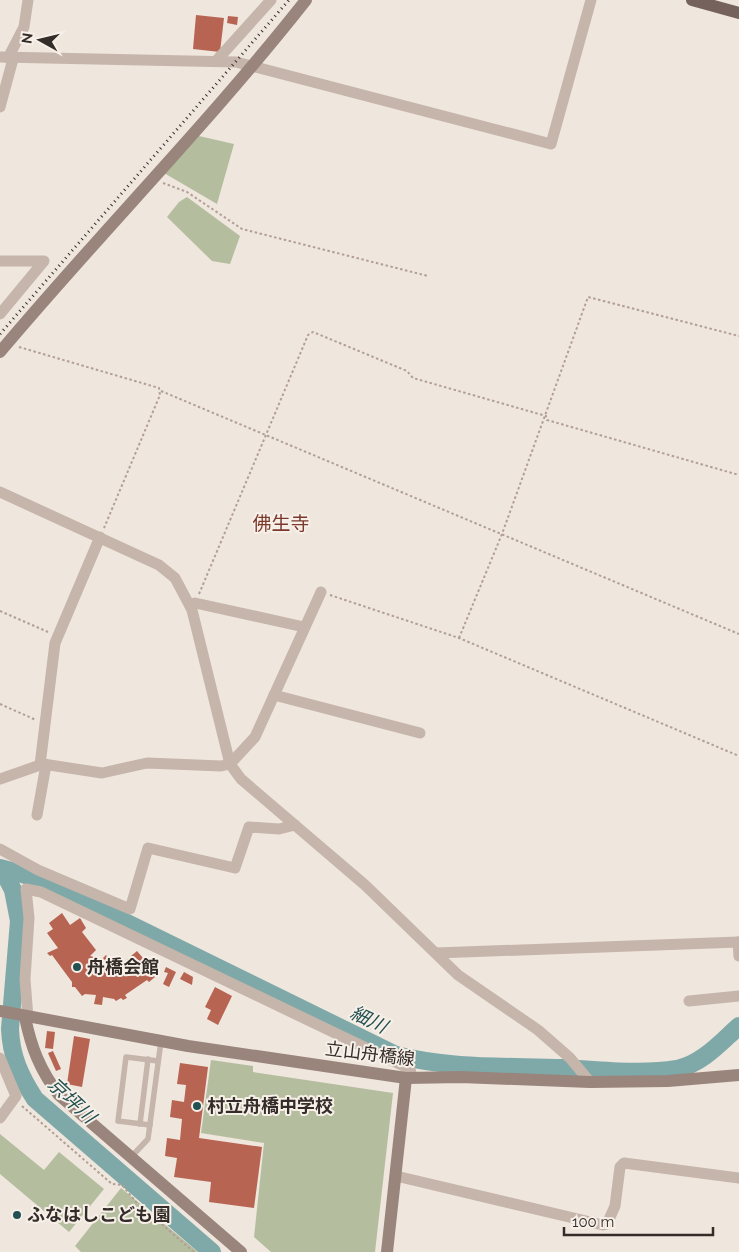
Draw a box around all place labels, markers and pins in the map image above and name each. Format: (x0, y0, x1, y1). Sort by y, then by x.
place label: 舟橋会館 (87, 956, 159, 977)
marker: 舟橋会館 (71, 961, 83, 973)
place label: 村立舟橋中学校 (207, 1095, 333, 1116)
marker: 村立舟橋中学校 (191, 1100, 203, 1112)
place label: ふなはしこども園 (27, 1204, 171, 1225)
marker: ふなはしこども園 (11, 1209, 23, 1221)

